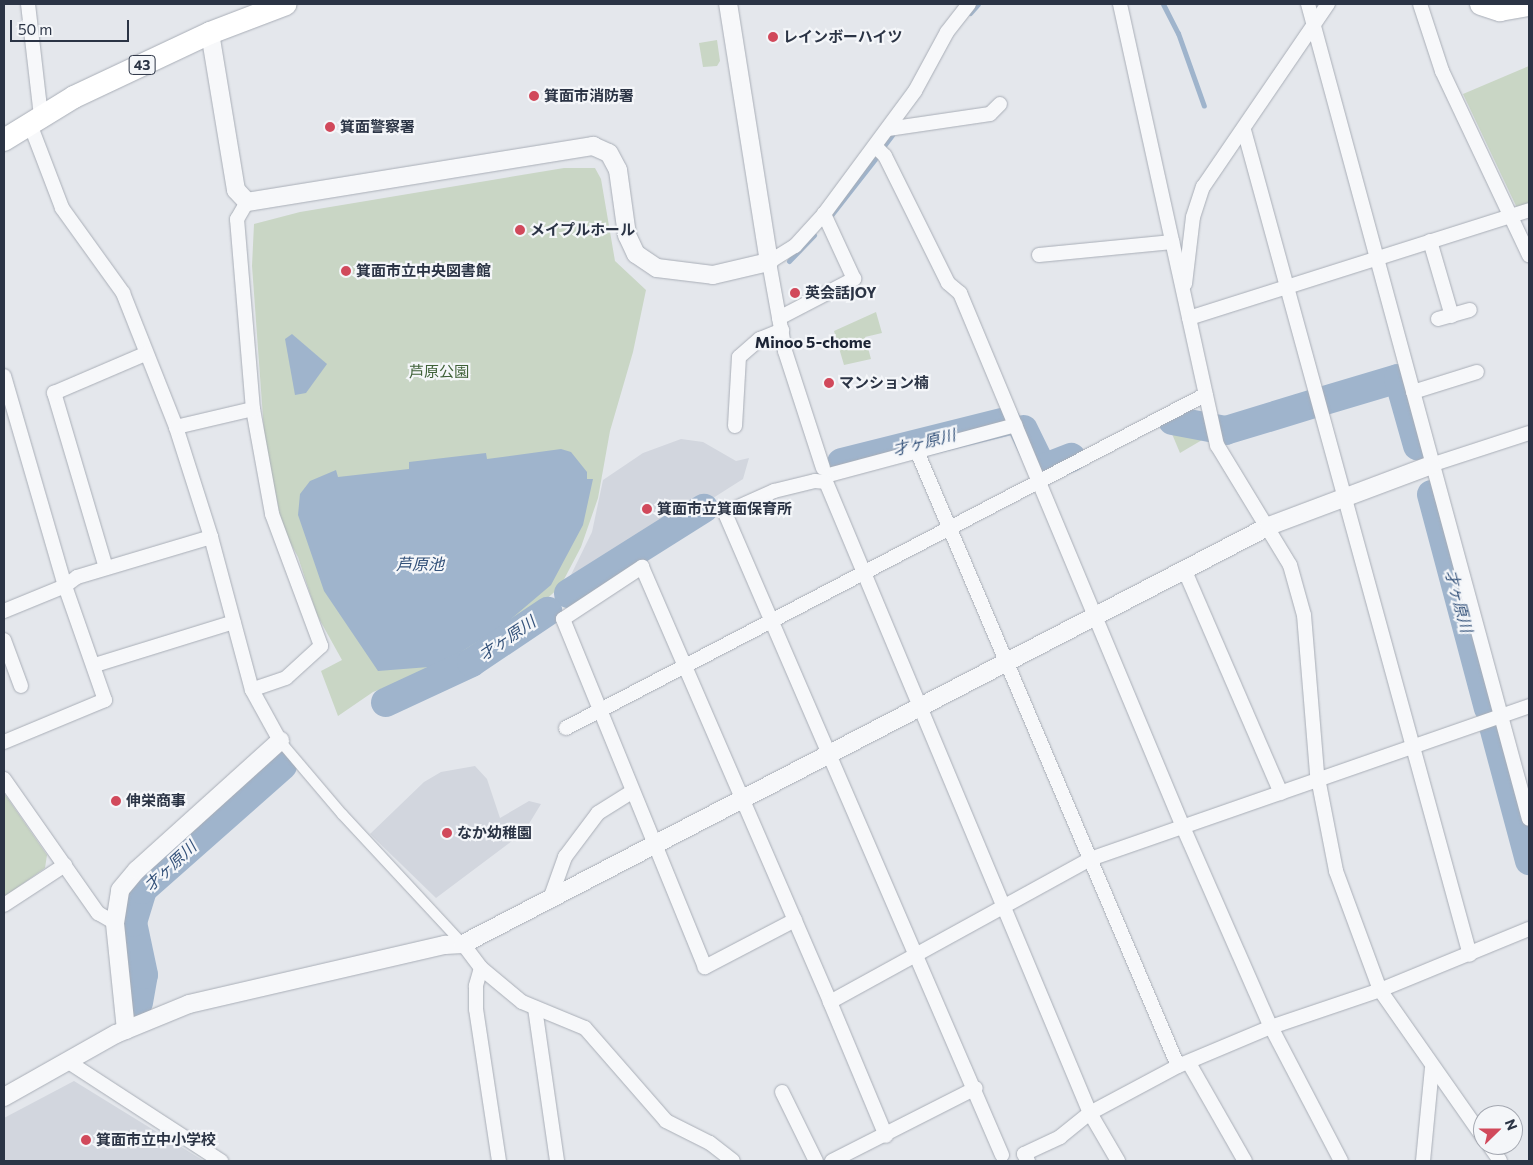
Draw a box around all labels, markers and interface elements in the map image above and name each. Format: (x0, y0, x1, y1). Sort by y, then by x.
scale bar (12, 10, 131, 42)
text: 50 m (18, 20, 52, 38)
place label: レインボーハイツ (783, 28, 903, 46)
marker: レインボーハイツ (767, 31, 779, 43)
road number: 43 (128, 54, 156, 76)
place label: 箕面市消防署 (544, 87, 634, 105)
marker: 箕面市消防署 (528, 90, 540, 102)
place label: 箕面警察署 (340, 118, 415, 136)
marker: 箕面警察署 (324, 121, 336, 133)
place label: メイプルホール (530, 221, 635, 239)
marker: メイプルホール (514, 224, 526, 236)
place label: 箕面市立中央図書館 (356, 262, 491, 280)
marker: 箕面市立中央図書館 (340, 265, 352, 277)
place label: 英会話JOY (805, 284, 876, 302)
marker: 英会話JOY (789, 287, 801, 299)
district label: Minoo 5-chome (755, 332, 871, 352)
park label: 芦原公園 (409, 363, 469, 381)
place label: マンション楠 (839, 374, 929, 392)
marker: マンション楠 (823, 377, 835, 389)
water label: 才ヶ原川 (891, 425, 957, 459)
place label: 箕面市立箕面保育所 (657, 500, 792, 518)
marker: 箕面市立箕面保育所 (641, 503, 653, 515)
water label: 芦原池 (396, 554, 444, 574)
water label: 才ヶ原川 (1441, 568, 1477, 634)
water label: 才ヶ原川 (475, 612, 539, 664)
place label: 伸栄商事 (126, 792, 186, 810)
marker: 伸栄商事 (110, 795, 122, 807)
place label: なか幼稚園 (457, 824, 532, 842)
marker: なか幼稚園 (441, 827, 453, 839)
water label: 才ヶ原川 (140, 837, 200, 895)
north arrow (1473, 1105, 1523, 1155)
text: N (1502, 1117, 1521, 1133)
place label: 箕面市立中小学校 (96, 1131, 216, 1149)
marker: 箕面市立中小学校 (80, 1134, 92, 1146)

